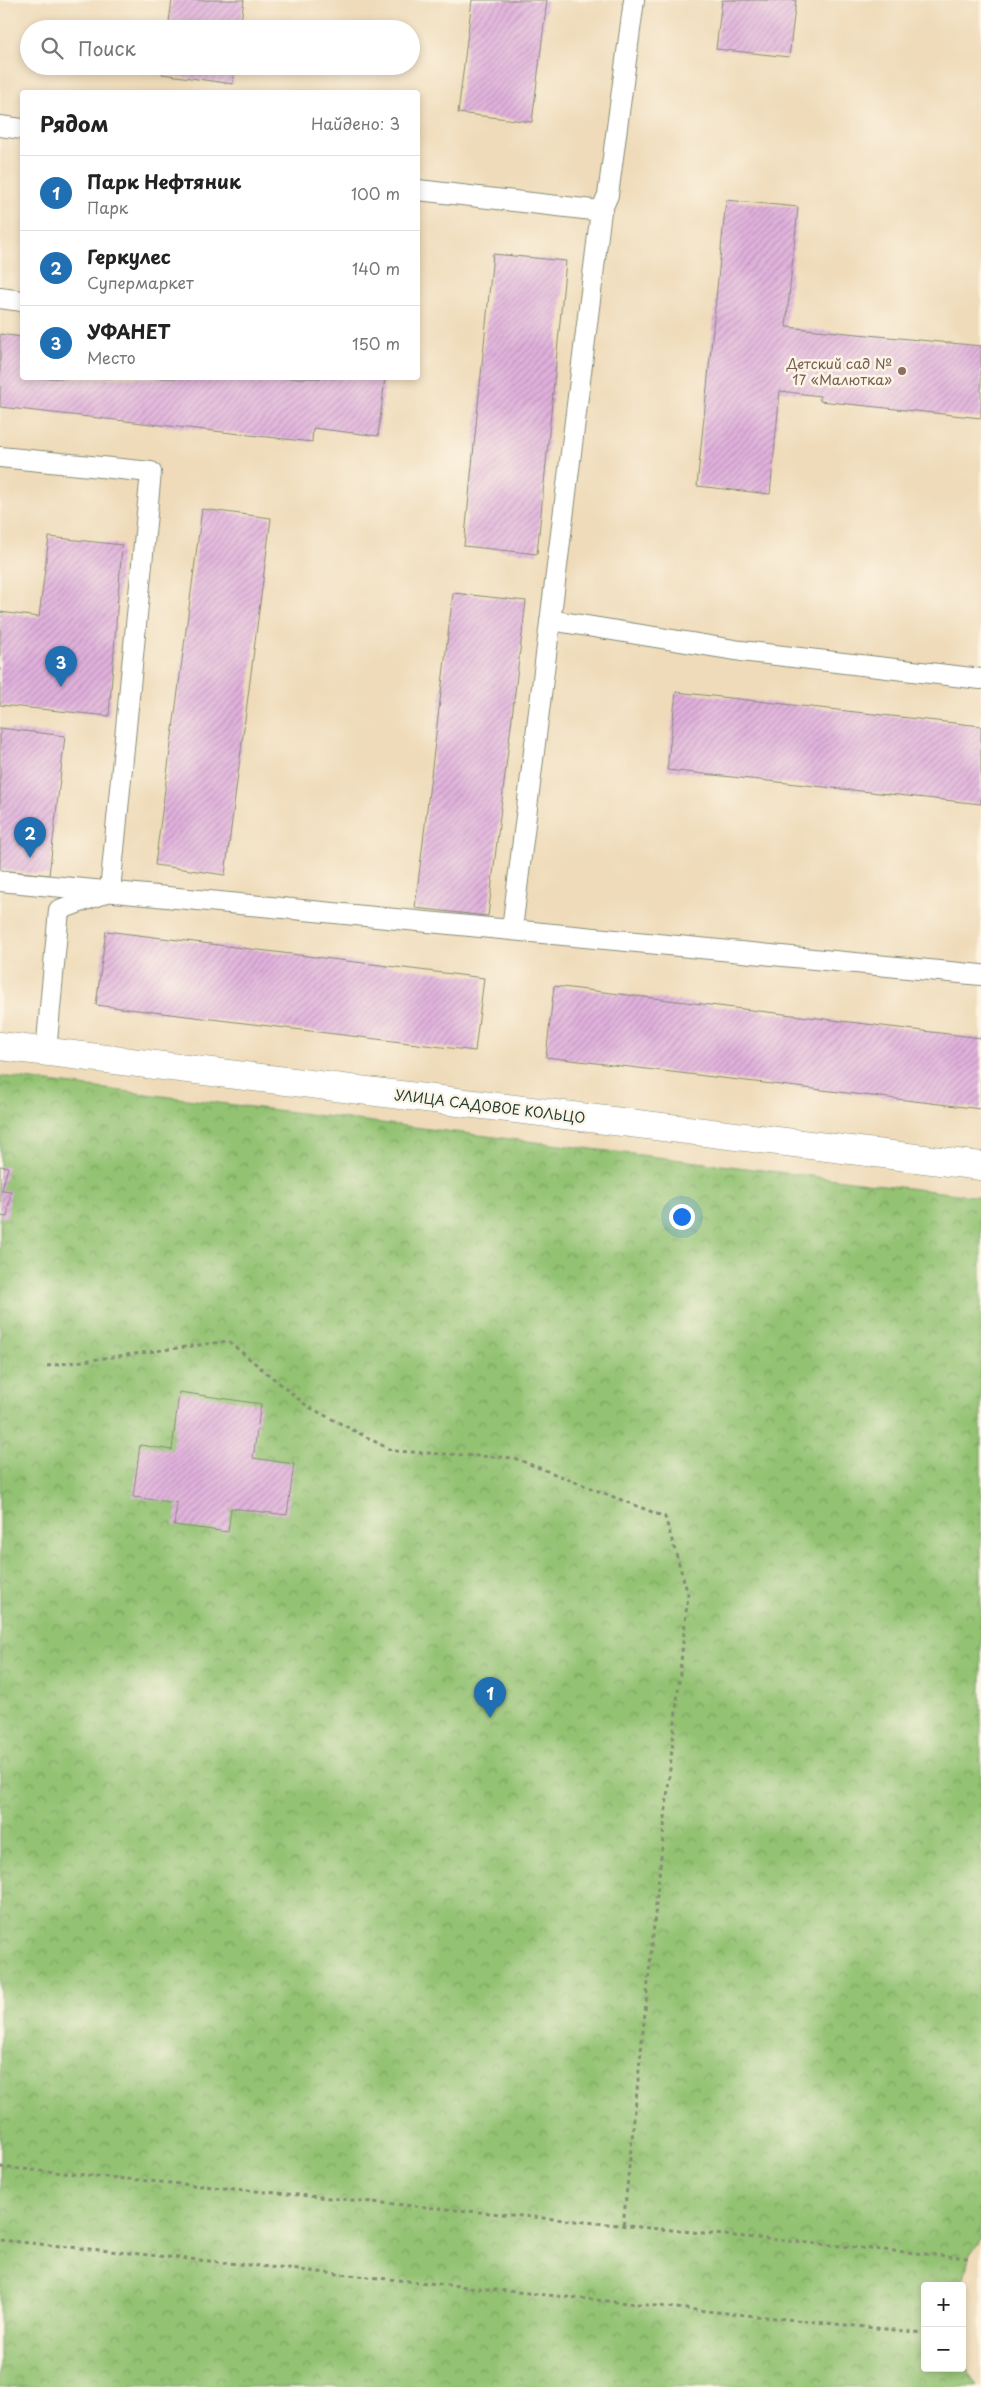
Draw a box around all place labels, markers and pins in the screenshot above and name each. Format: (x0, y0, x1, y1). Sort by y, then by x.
place label: Детский сад № 17 «Малютка» (786, 353, 892, 390)
marker: Детский сад № 17 «Малютка» (896, 365, 908, 377)
pin: 3 (45, 646, 77, 687)
pin: 2 (14, 817, 46, 858)
pin: 1 (474, 1677, 506, 1718)

